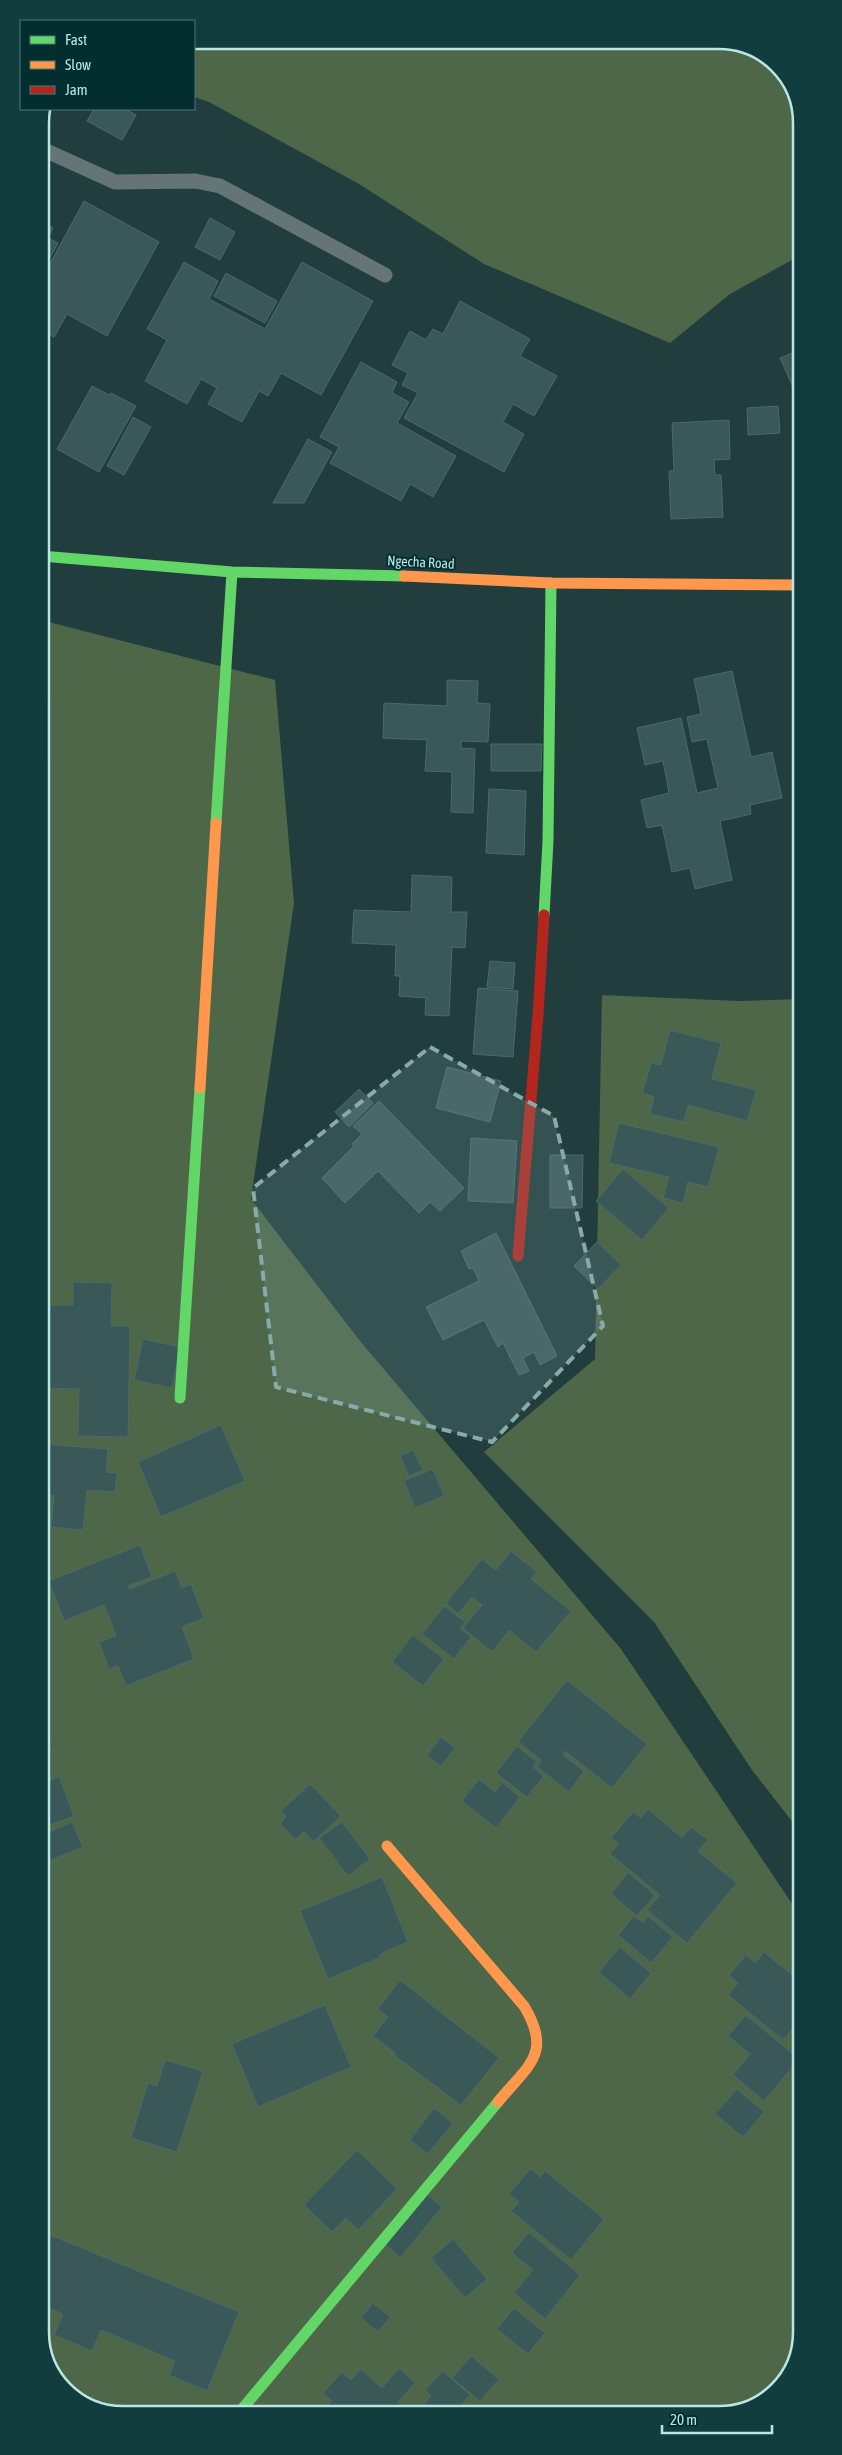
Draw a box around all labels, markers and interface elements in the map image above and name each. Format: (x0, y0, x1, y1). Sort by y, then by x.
legend (20, 20, 195, 110)
text: Fast (65, 31, 87, 48)
text: Slow (65, 56, 91, 73)
text: Jam (65, 81, 88, 98)
street label: Ngecha Road (387, 552, 455, 572)
scale bar (662, 2402, 772, 2434)
text: 20 m (670, 2411, 697, 2428)

